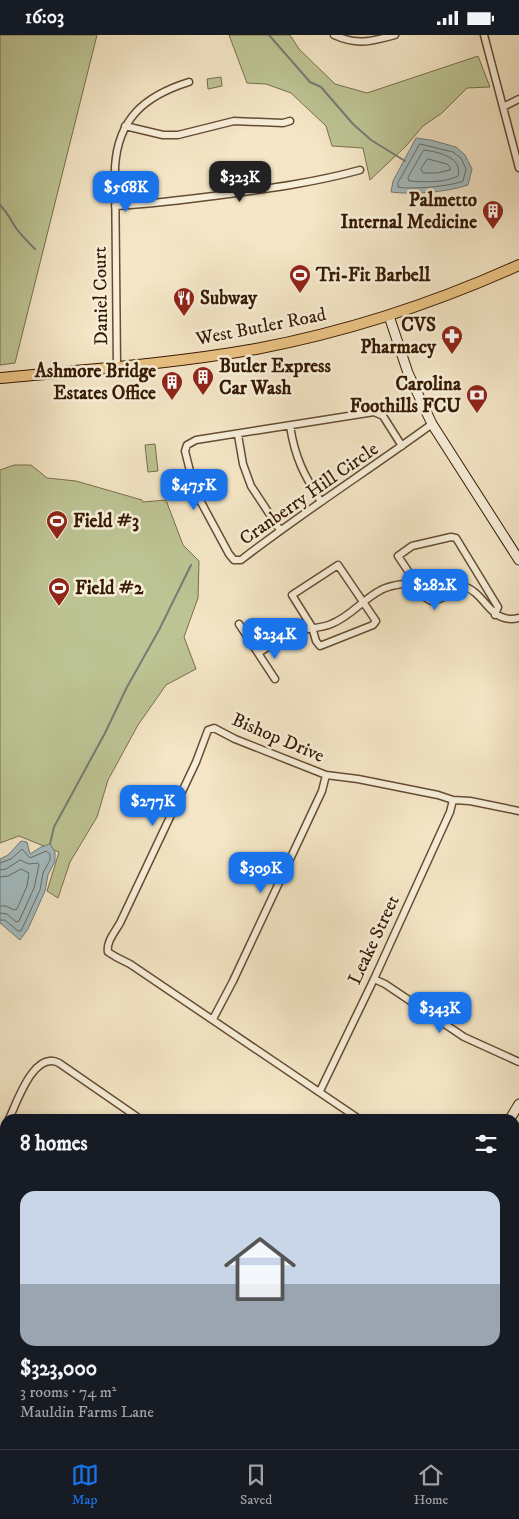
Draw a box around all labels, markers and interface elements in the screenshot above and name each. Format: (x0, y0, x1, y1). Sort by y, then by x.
text: 16:03 (25, 6, 64, 29)
pin: $323K (205, 161, 275, 203)
text: $323K (220, 167, 260, 187)
pin: $568K (91, 171, 161, 213)
text: $568K (104, 177, 148, 197)
place label: Palmetto Internal Medicine (340, 189, 477, 234)
building icon: Palmetto Internal Medicine (481, 199, 505, 230)
street label: Daniel Court (89, 246, 113, 346)
sports icon: Tri-Fit Barbell (288, 263, 312, 294)
place label: Tri-Fit Barbell (315, 264, 430, 287)
restaurant icon: Subway (172, 286, 196, 317)
place label: Subway (200, 287, 258, 310)
street label: West Butler Road (193, 303, 329, 351)
place label: CVS Pharmacy (360, 314, 437, 359)
pharmacy icon: CVS Pharmacy (440, 324, 464, 355)
place label: Butler Express Car Wash (219, 355, 331, 400)
place label: Ashmore Bridge Estates Office (34, 360, 156, 405)
building icon: Butler Express Car Wash (191, 365, 215, 396)
building icon: Ashmore Bridge Estates Office (160, 370, 184, 401)
place label: Carolina Foothills FCU (350, 373, 462, 418)
bank icon: Carolina Foothills FCU (465, 383, 489, 414)
street label: Cranberry Hill Circle (235, 437, 383, 550)
pin: $475K (159, 469, 229, 511)
text: $475K (172, 475, 216, 495)
sports icon: Field #3 (45, 509, 69, 540)
place label: Field #3 (73, 510, 139, 533)
pin: $282K (400, 569, 470, 611)
text: $282K (413, 575, 457, 595)
sports icon: Field #2 (47, 576, 71, 607)
place label: Field #2 (75, 577, 144, 600)
pin: $234K (240, 617, 310, 660)
text: $234K (253, 624, 297, 644)
street label: Bishop Drive (228, 708, 328, 768)
pin: $277K (118, 785, 188, 827)
text: $277K (131, 791, 175, 811)
pin: $309K (226, 851, 296, 894)
text: $309K (240, 858, 282, 878)
street label: Leake Street (343, 892, 405, 988)
pin: $343K (405, 991, 475, 1034)
text: $343K (419, 998, 461, 1018)
icon: filters (472, 1130, 500, 1158)
text: 8 homes (20, 1131, 88, 1157)
icon: home (215, 1224, 305, 1314)
text: $323,000 (20, 1356, 97, 1382)
text: 3 rooms · 74 m² (20, 1382, 117, 1402)
text: Mauldin Farms Lane (20, 1402, 154, 1422)
tab: Map (71, 1461, 99, 1509)
tab: Saved (240, 1461, 272, 1509)
tab: Home (414, 1461, 448, 1509)

